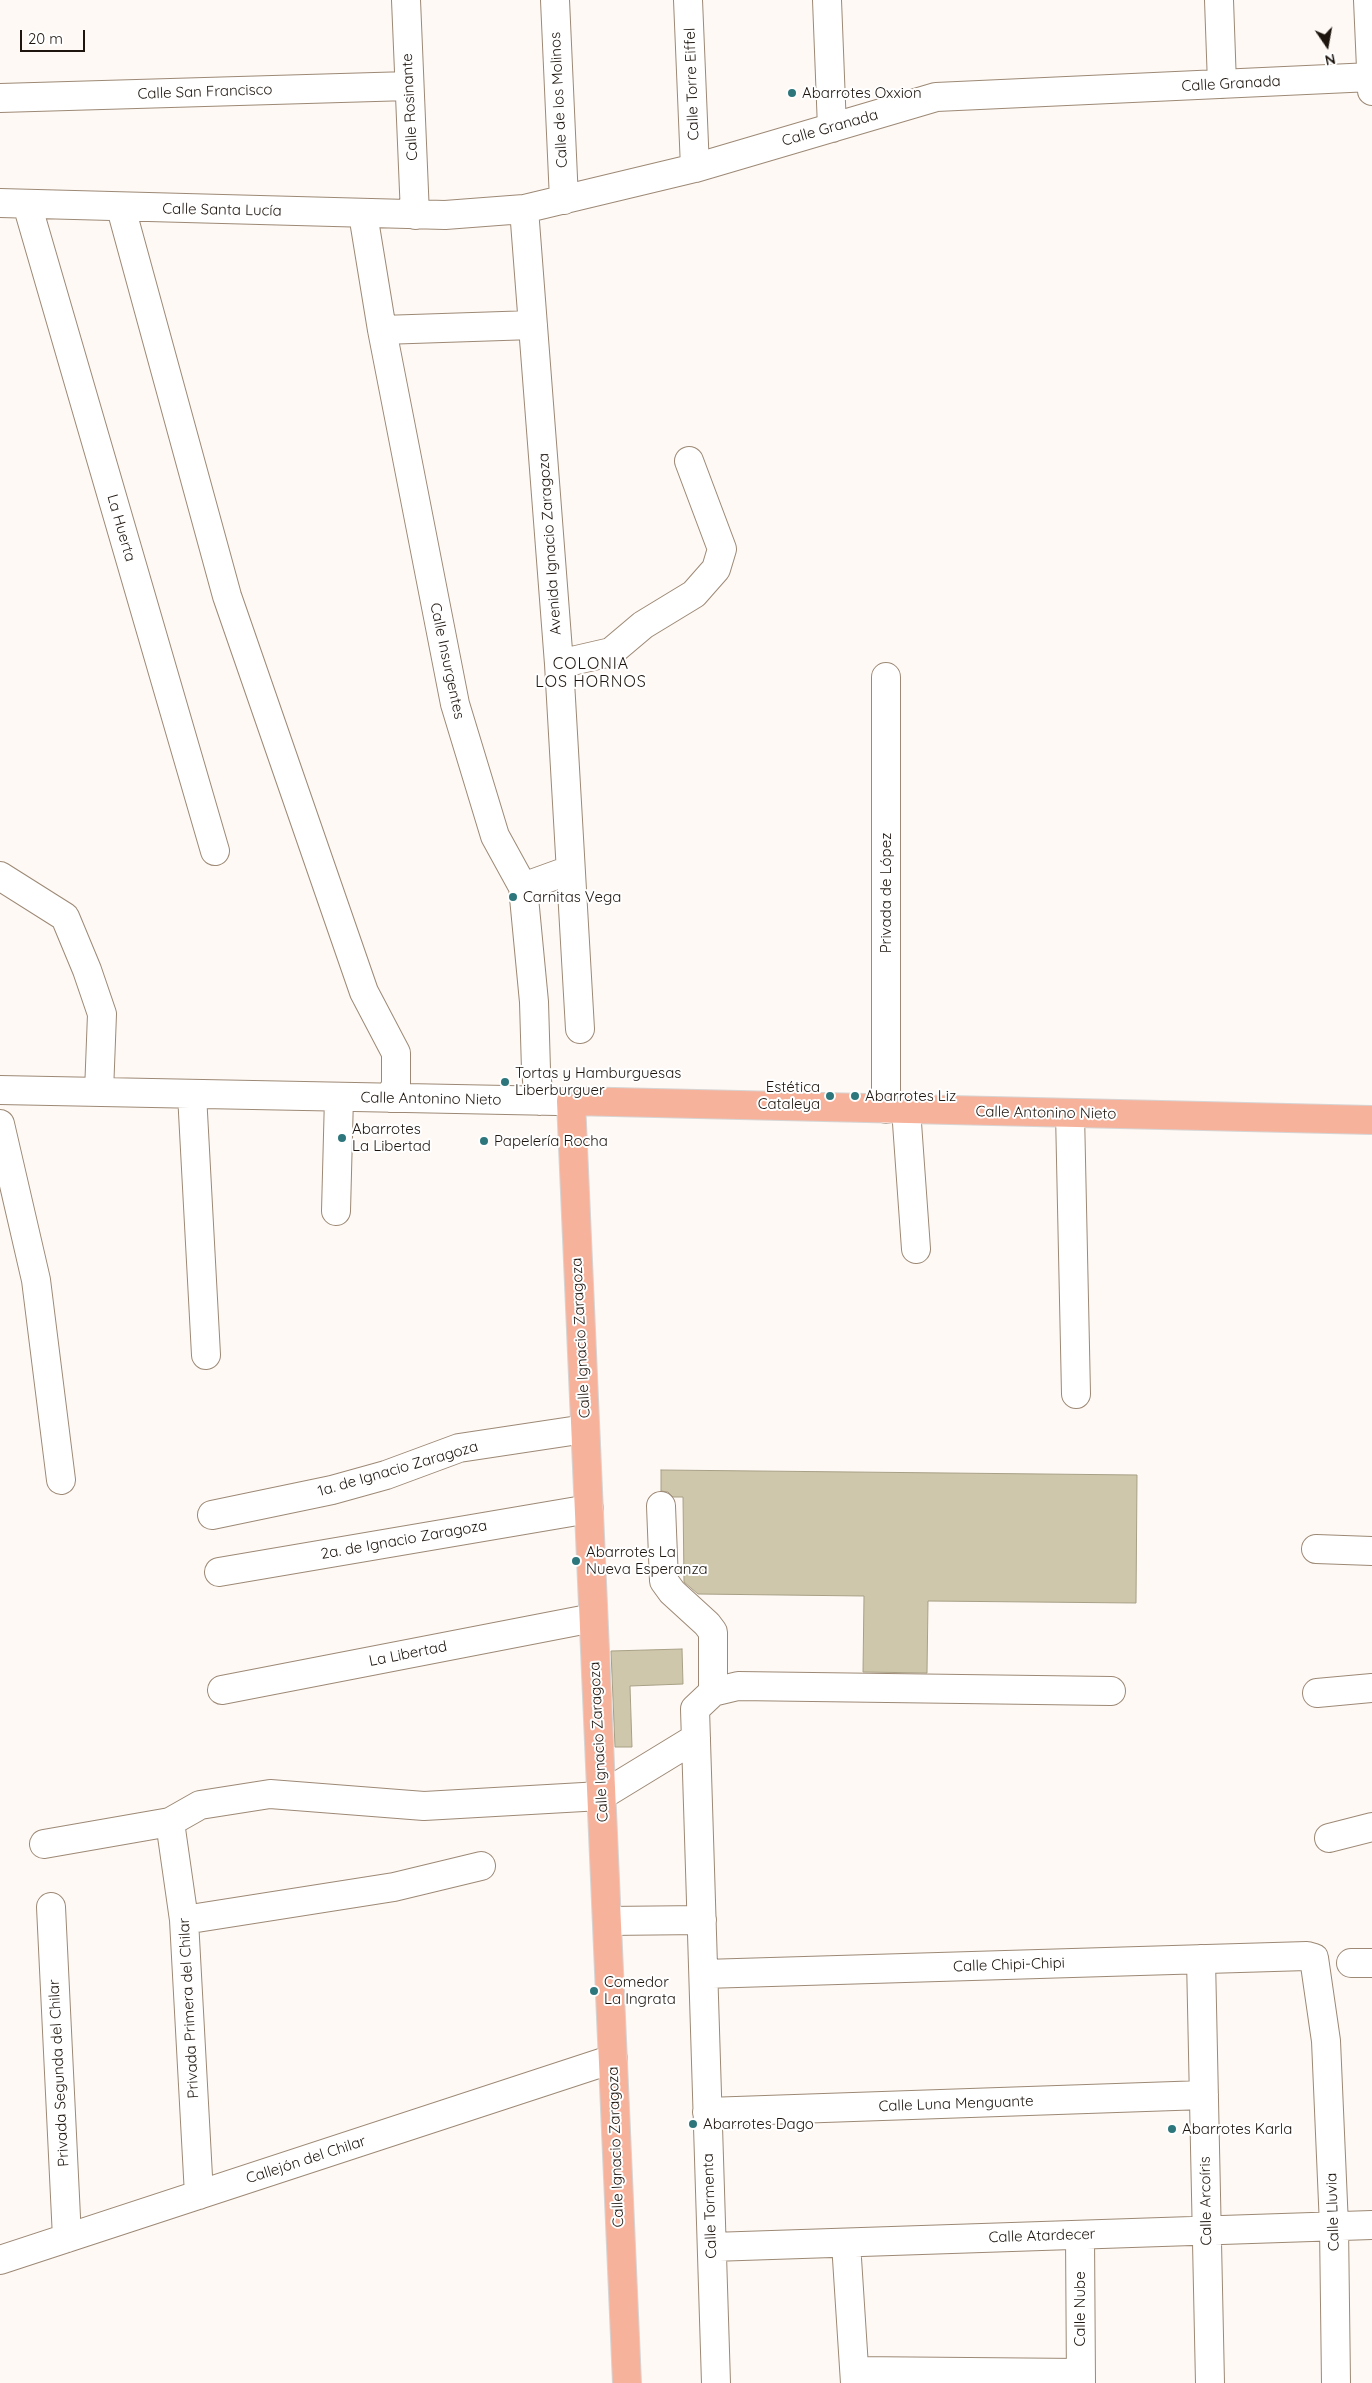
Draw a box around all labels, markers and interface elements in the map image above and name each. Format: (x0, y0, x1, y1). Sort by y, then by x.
scale bar (22, 20, 88, 52)
north arrow (1302, 20, 1352, 70)
street label: Calle Torre Eiffel (681, 27, 703, 141)
text: 20 m (28, 29, 63, 48)
street label: Calle de los Molinos (546, 31, 572, 169)
text: N (1323, 50, 1337, 70)
street label: Calle Rosinante (398, 53, 422, 161)
street label: Calle Granada (1181, 72, 1281, 96)
street label: Calle San Francisco (137, 81, 273, 103)
place label: Abarrotes Oxxion (802, 84, 922, 102)
marker: Abarrotes Oxxion (786, 87, 798, 99)
street label: Calle Granada (780, 106, 880, 150)
street label: Calle Santa Lucía (162, 200, 282, 220)
street label: Avenida Ignacio Zaragoza (535, 452, 565, 636)
street label: La Huerta (103, 492, 139, 564)
street label: Calle Insurgentes (426, 601, 468, 721)
district label: COLONIA LOS HORNOS (534, 654, 648, 692)
street label: Privada de López (877, 833, 895, 953)
place label: Carnitas Vega (523, 888, 621, 906)
marker: Carnitas Vega (507, 891, 519, 903)
place label: Tortas y Hamburguesas Liberburguer (515, 1064, 681, 1099)
marker: Tortas y Hamburguesas Liberburguer (499, 1076, 511, 1088)
place label: Estética Cataleya (758, 1078, 820, 1113)
place label: Abarrotes Liz (865, 1087, 956, 1105)
street label: Calle Antonino Nieto (360, 1089, 502, 1109)
marker: Estética Cataleya (824, 1090, 836, 1102)
marker: Abarrotes Liz (849, 1090, 861, 1102)
street label: Calle Antonino Nieto (975, 1103, 1117, 1123)
place label: Abarrotes La Libertad (352, 1120, 431, 1155)
marker: Abarrotes La Libertad (336, 1132, 348, 1144)
place label: Papelería Rocha (494, 1132, 608, 1150)
marker: Papelería Rocha (478, 1135, 490, 1147)
street label: Calle Ignacio Zaragoza (568, 1257, 594, 1419)
street label: 1a. de Ignacio Zaragoza (316, 1437, 480, 1501)
street label: 2a. de Ignacio Zaragoza (319, 1517, 489, 1563)
place label: Abarrotes La Nueva Esperanza (586, 1543, 708, 1578)
marker: Abarrotes La Nueva Esperanza (570, 1555, 582, 1567)
street label: La Libertad (368, 1638, 448, 1670)
street label: Calle Ignacio Zaragoza (586, 1661, 612, 1823)
street label: Privada Primera del Chilar (175, 1917, 203, 2099)
street label: Calle Chipi-Chipi (953, 1954, 1065, 1976)
place label: Comedor La Ingrata (604, 1973, 676, 2008)
street label: Privada Segunda del Chilar (45, 1979, 73, 2167)
marker: Comedor La Ingrata (588, 1985, 600, 1997)
street label: Calle Ignacio Zaragoza (604, 2066, 628, 2228)
street label: Calle Luna Menguante (878, 2092, 1034, 2116)
place label: Abarrotes Dago (703, 2115, 814, 2133)
marker: Abarrotes Dago (687, 2118, 699, 2130)
place label: Abarrotes Karla (1182, 2120, 1292, 2138)
marker: Abarrotes Karla (1166, 2123, 1178, 2135)
street label: Callejón del Chilar (244, 2132, 368, 2188)
street label: Calle Tormenta (699, 2153, 721, 2259)
street label: Calle Arcoíris (1196, 2156, 1216, 2246)
street label: Calle Lluvia (1323, 2173, 1343, 2251)
street label: Calle Atardecer (988, 2225, 1096, 2247)
street label: Calle Nube (1071, 2271, 1089, 2347)

